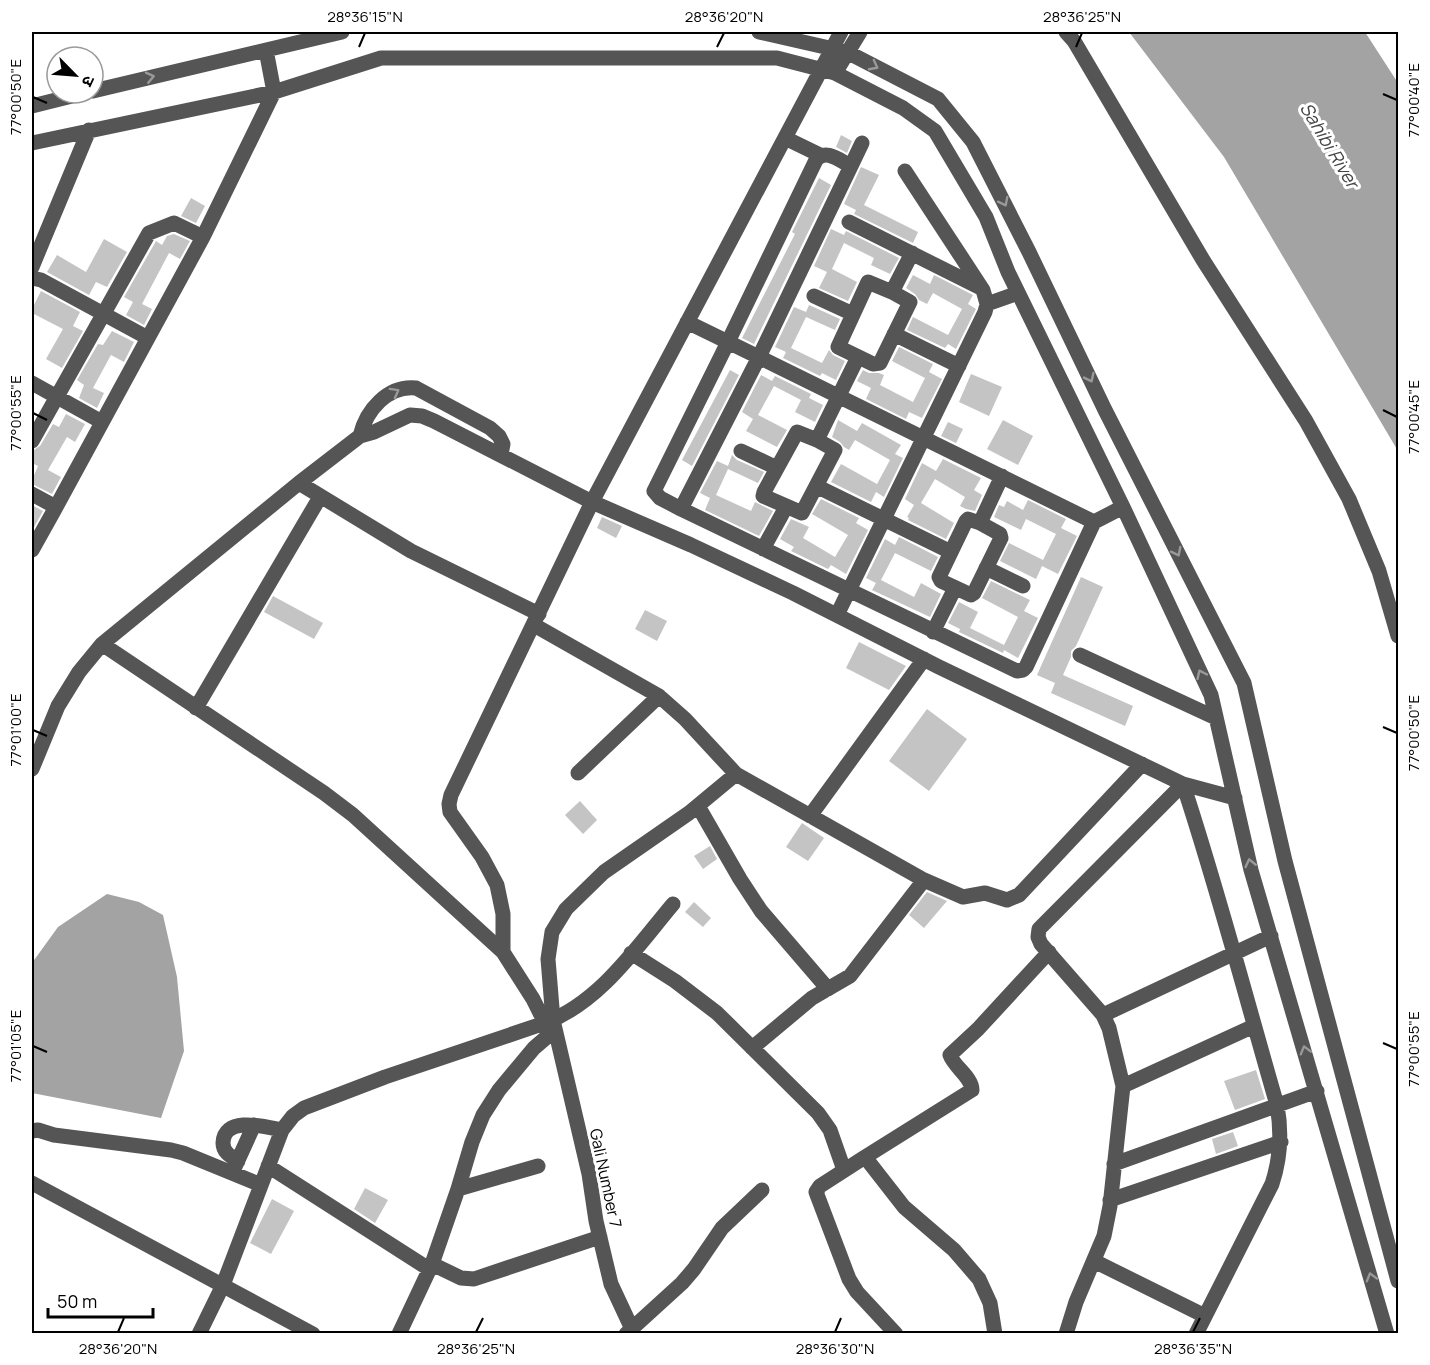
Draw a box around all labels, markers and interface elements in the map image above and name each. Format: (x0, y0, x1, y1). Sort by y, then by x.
text: 28°36'15"N (327, 6, 403, 27)
text: 28°36'20"N (685, 6, 763, 27)
text: 28°36'25"N (1043, 6, 1121, 27)
north arrow (45, 45, 105, 105)
text: 77°00'50"E (5, 59, 26, 135)
one-way arrow (868, 59, 878, 70)
text: 77°00'40"E (1403, 63, 1424, 137)
text: उ (76, 72, 101, 91)
one-way arrow (145, 72, 155, 85)
water label: Sahibi River (1295, 98, 1366, 194)
one-way arrow (997, 196, 1008, 207)
one-way arrow (1082, 371, 1094, 382)
text: 77°00'55"E (5, 375, 26, 451)
text: 77°00'45"E (1403, 380, 1424, 454)
one-way arrow (389, 388, 399, 399)
one-way arrow (1170, 545, 1182, 556)
one-way arrow (1197, 670, 1209, 681)
text: 77°01'00"E (5, 693, 26, 767)
text: 77°00'50"E (1403, 695, 1424, 771)
one-way arrow (1244, 858, 1257, 868)
text: 77°01'05"E (5, 1010, 26, 1082)
text: 77°00'55"E (1403, 1011, 1424, 1087)
one-way arrow (1300, 1045, 1312, 1056)
street label: Gali Number 7 (585, 1126, 627, 1230)
one-way arrow (1365, 1272, 1378, 1282)
scale bar (48, 1281, 153, 1319)
text: 50 m (57, 1289, 97, 1313)
text: 28°36'20"N (79, 1338, 157, 1359)
text: 28°36'25"N (437, 1338, 515, 1359)
text: 28°36'30"N (796, 1338, 874, 1359)
text: 28°36'35"N (1154, 1338, 1232, 1359)

